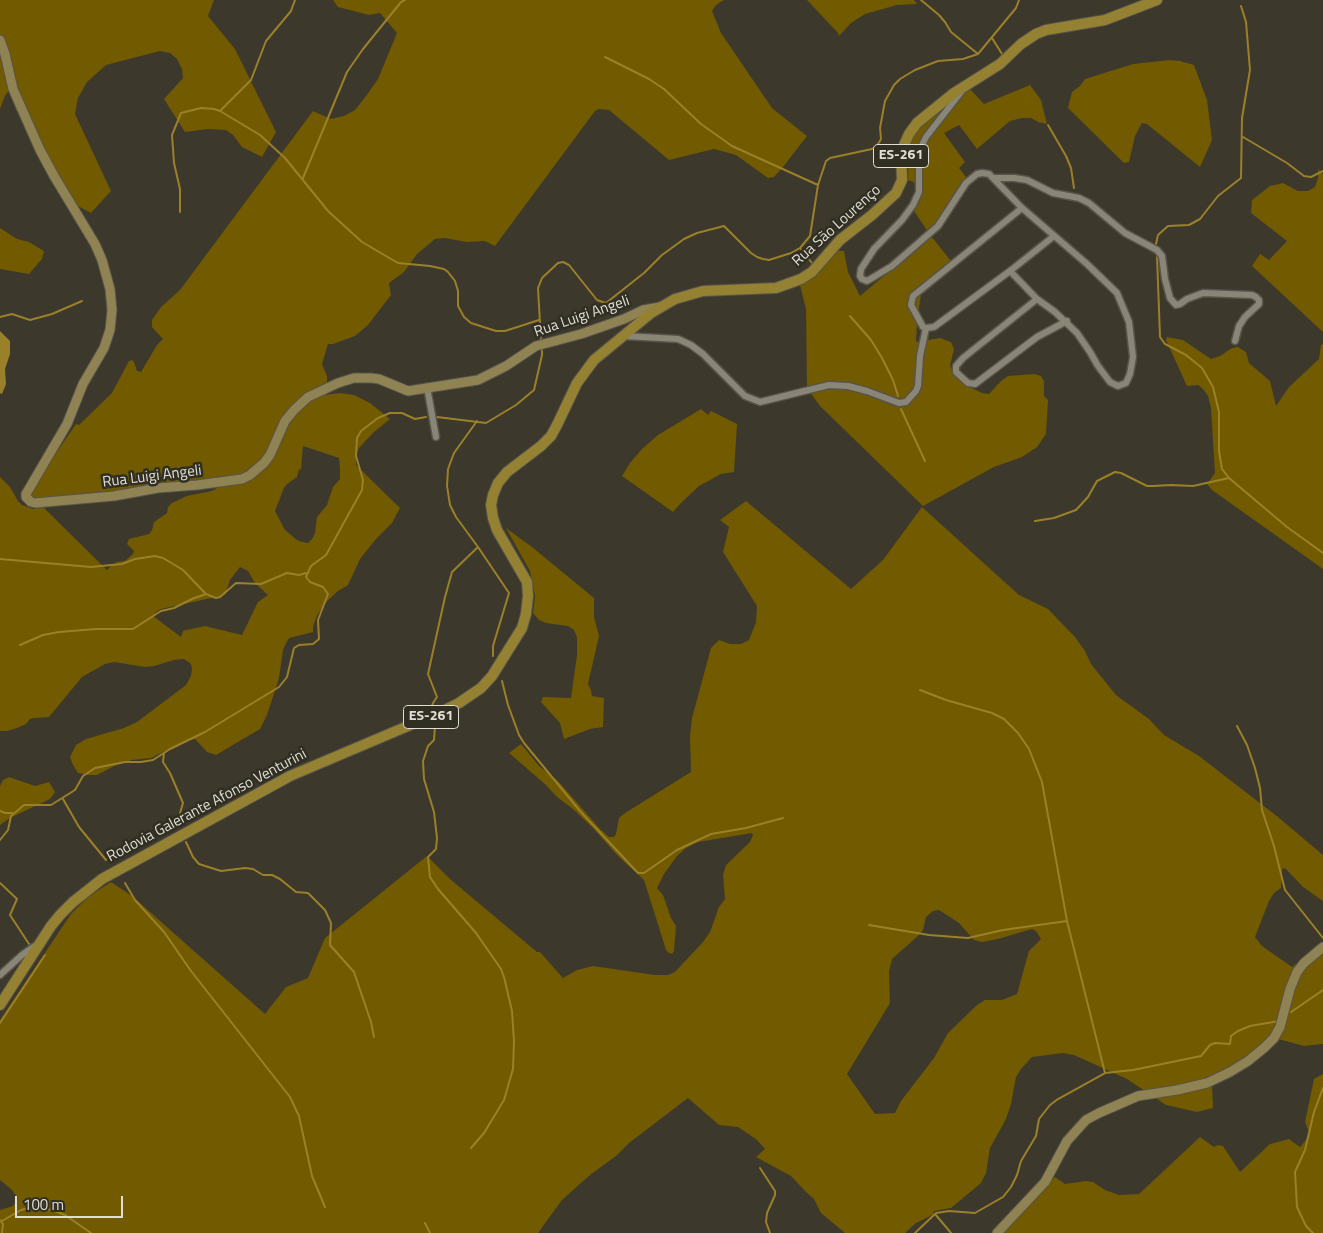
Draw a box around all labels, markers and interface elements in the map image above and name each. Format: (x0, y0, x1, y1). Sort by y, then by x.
road number: ES-261 (874, 144, 928, 168)
street label: Rua São Lourenço (789, 182, 885, 270)
street label: Rua Luigi Angeli (532, 292, 632, 342)
street label: Rua Luigi Angeli (101, 462, 203, 492)
road number: ES-261 (404, 706, 458, 729)
street label: Rodovia Galerante Afonso Venturini (104, 746, 310, 866)
scale bar (18, 1186, 125, 1218)
text: 100 m (23, 1193, 64, 1216)

